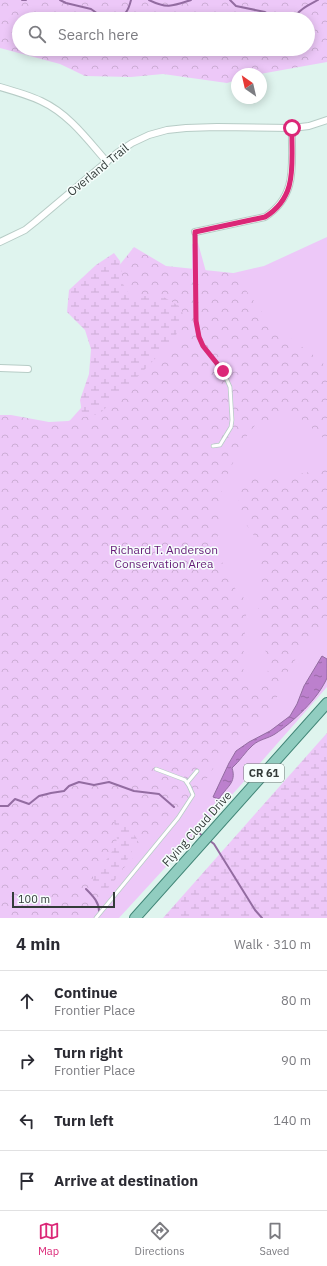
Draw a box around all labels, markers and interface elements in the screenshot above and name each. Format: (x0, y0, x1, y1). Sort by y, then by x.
search box (12, 12, 315, 56)
icon: search (26, 23, 48, 45)
text: Search here (58, 25, 138, 44)
north arrow (231, 68, 267, 104)
route start (283, 119, 301, 137)
street label: Overland Trail (64, 140, 132, 199)
route end (214, 362, 232, 380)
park label: Richard T. Anderson Conservation Area (110, 542, 218, 571)
road number: CR 61 (244, 764, 284, 782)
street label: Flying Cloud Drive (159, 787, 235, 870)
scale bar (12, 890, 115, 909)
text: 100 m (18, 892, 50, 906)
text: 4 min (16, 933, 60, 955)
text: Walk · 310 m (234, 936, 311, 953)
text: Continue (54, 983, 118, 1002)
icon: ahead (16, 990, 38, 1012)
text: 80 m (281, 992, 311, 1009)
text: Frontier Place (54, 1002, 135, 1019)
text: Turn right (54, 1043, 123, 1062)
icon: right (16, 1050, 38, 1072)
text: 90 m (281, 1052, 311, 1069)
text: Frontier Place (54, 1062, 135, 1079)
icon: left (16, 1110, 38, 1132)
text: Turn left (54, 1111, 114, 1130)
text: 140 m (273, 1112, 311, 1129)
icon: arrive (16, 1170, 38, 1192)
text: Arrive at destination (54, 1171, 198, 1190)
tab: Map (38, 1220, 60, 1258)
tab: Directions (135, 1220, 185, 1258)
tab: Saved (260, 1220, 289, 1258)

